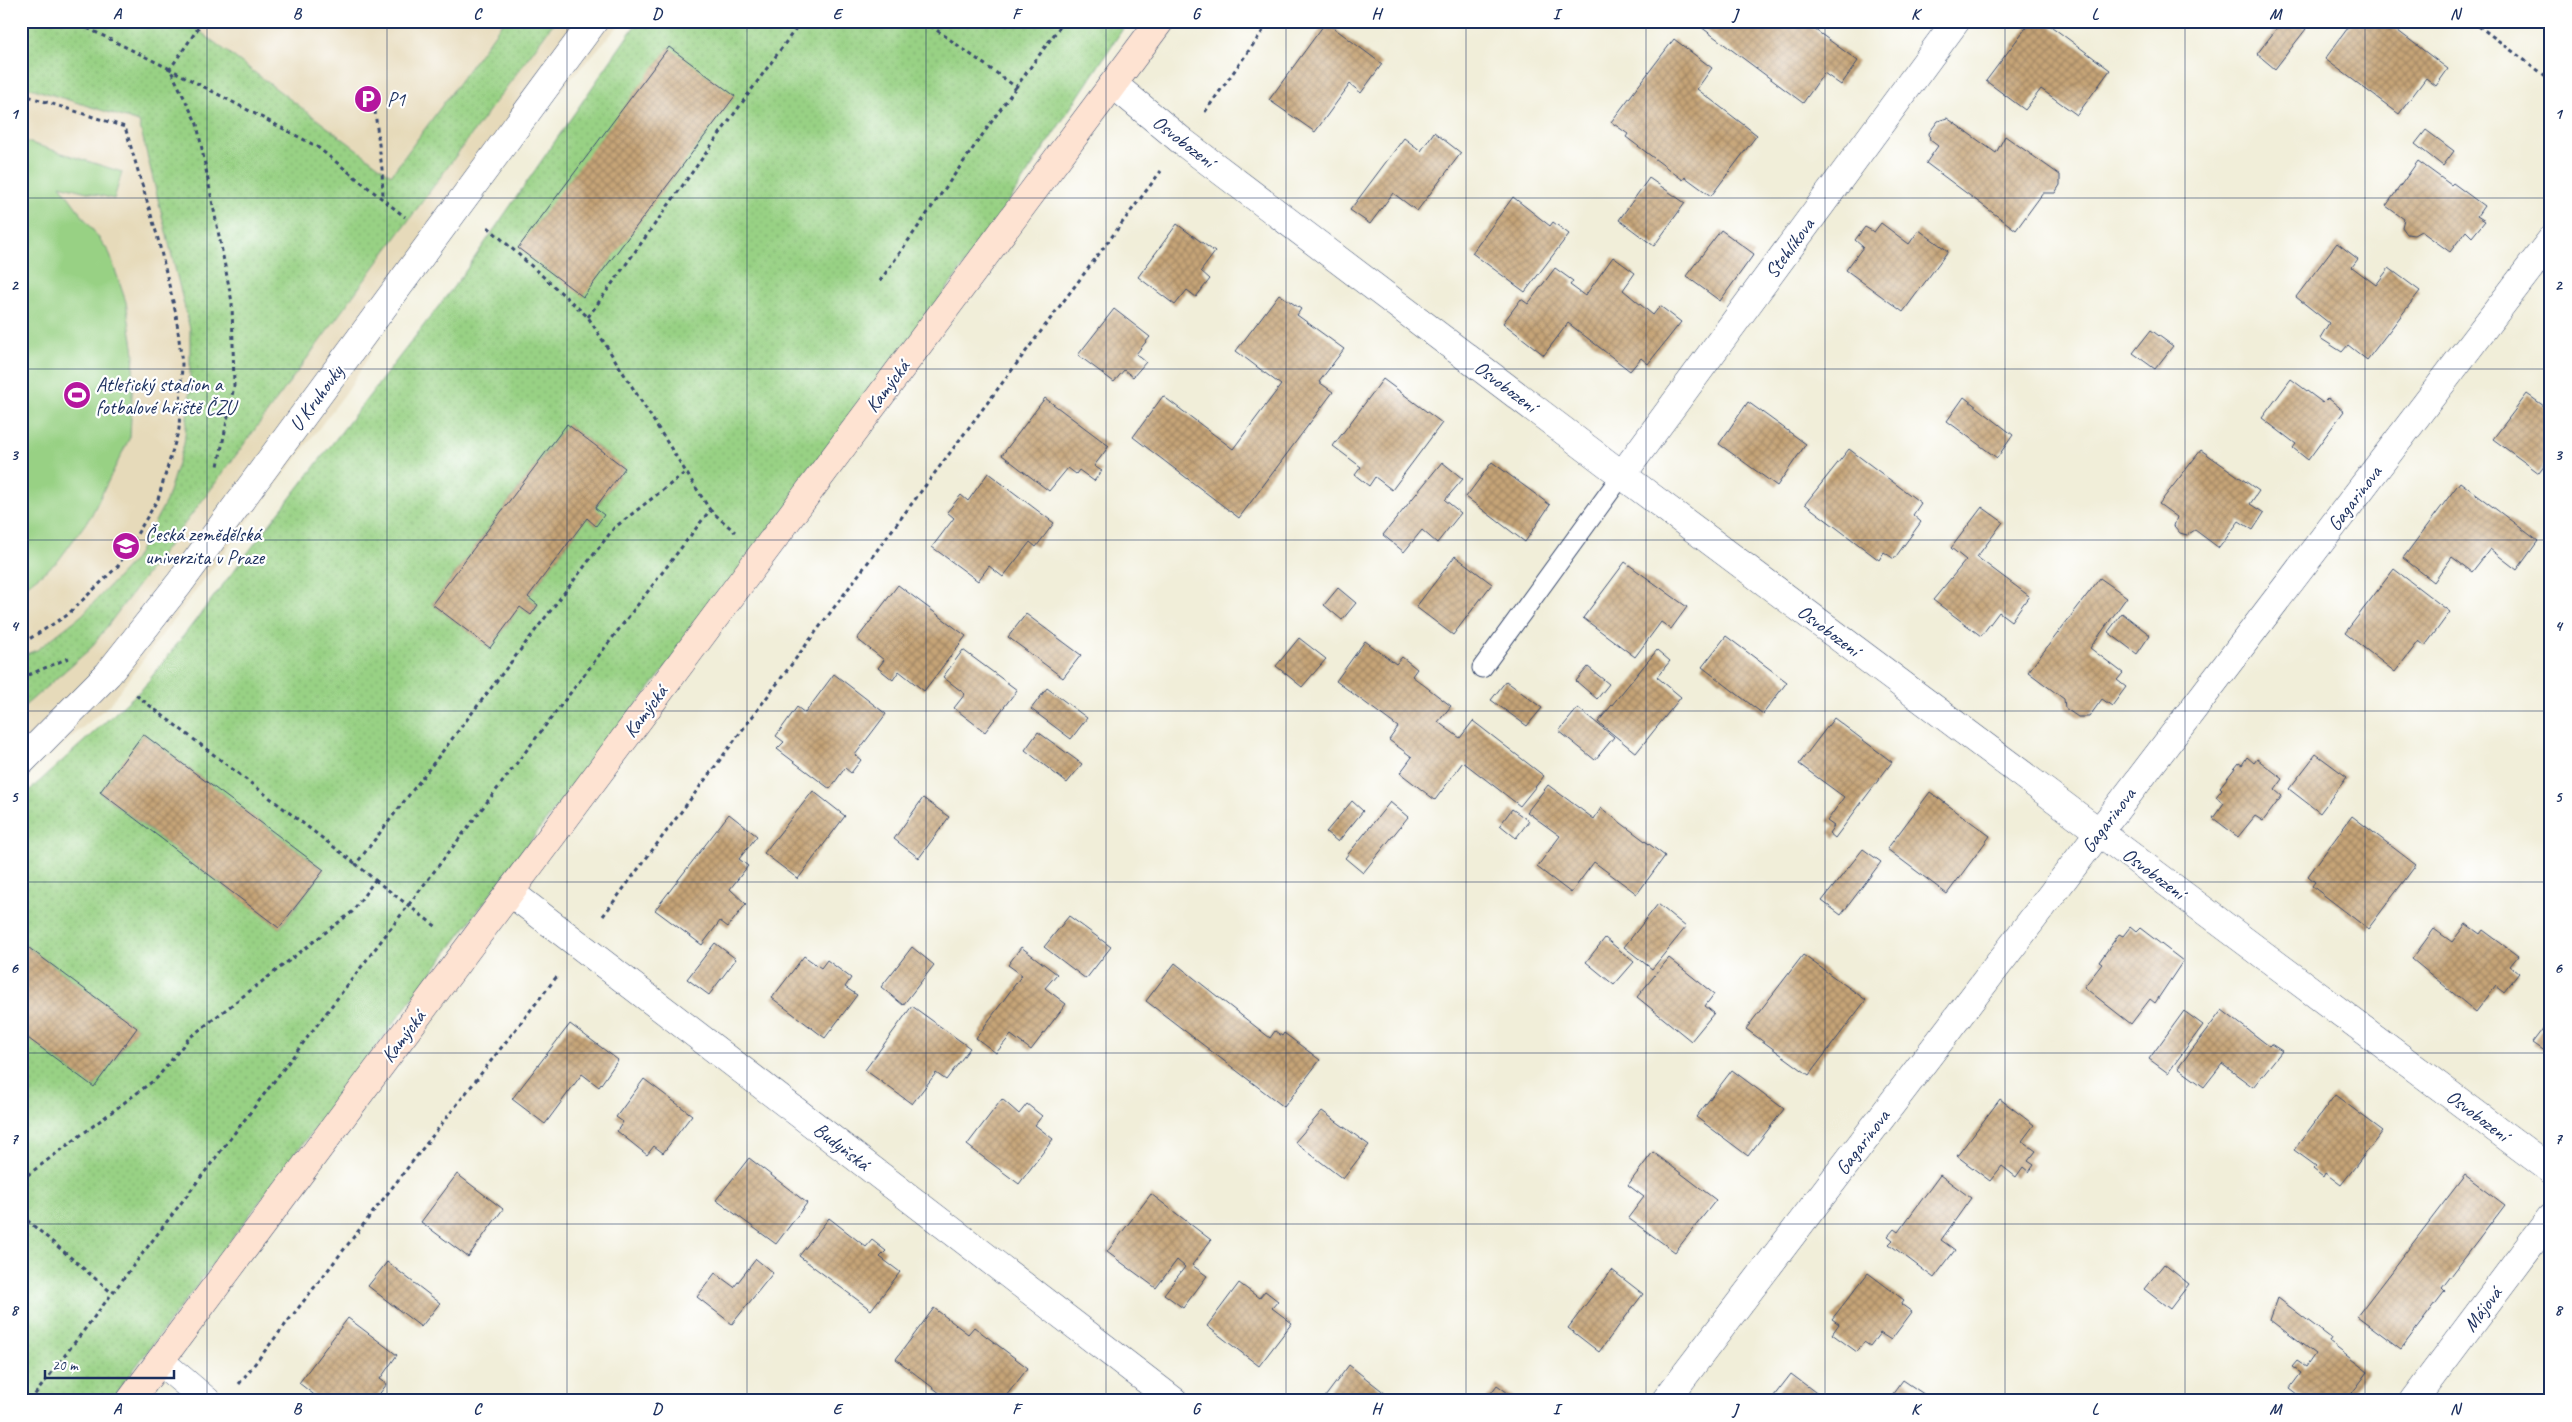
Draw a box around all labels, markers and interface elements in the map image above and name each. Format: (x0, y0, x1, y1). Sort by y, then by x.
text: A (113, 4, 123, 24)
text: B (293, 4, 303, 24)
text: C (473, 4, 483, 24)
text: D (652, 4, 663, 24)
text: E (833, 4, 844, 24)
text: F (1012, 4, 1023, 24)
text: G (1192, 4, 1202, 24)
text: H (1371, 4, 1383, 24)
text: I (1553, 4, 1563, 24)
text: J (1731, 4, 1740, 24)
text: K (1911, 4, 1923, 24)
text: L (2092, 4, 2100, 24)
text: M (2269, 4, 2283, 24)
text: N (2450, 4, 2463, 24)
parking icon: P1 (353, 84, 383, 114)
place label: P1 (387, 87, 406, 112)
text: 1 (10, 104, 19, 124)
text: 1 (2554, 104, 2563, 124)
street label: Osvobození (1148, 109, 1223, 176)
street label: Stehlíkova (1759, 212, 1821, 283)
text: 2 (10, 275, 19, 295)
text: 2 (2554, 275, 2563, 295)
street label: Kamýcká (860, 353, 917, 417)
street label: Osvobození (1469, 355, 1545, 421)
street label: U Kruhovky (284, 359, 350, 436)
place label: Atletický stadion a fotbalové hřiště ČZU (96, 372, 238, 420)
sports icon: Atletický stadion a fotbalové hřiště ČZU (62, 380, 92, 410)
text: 3 (10, 445, 19, 465)
text: 3 (2554, 445, 2563, 465)
street label: Gagarinova (2322, 459, 2388, 536)
place label: Česká zemědělská univerzita v Praze (145, 522, 266, 570)
school or university icon: Česká zemědělská univerzita v Praze (111, 531, 141, 561)
street label: Osvobození (1792, 599, 1868, 665)
text: 4 (10, 616, 19, 636)
text: 4 (2554, 616, 2563, 636)
street label: Kamýcká (618, 678, 675, 742)
street label: Gagarinova (2076, 781, 2142, 858)
text: 5 (11, 787, 20, 807)
text: 5 (2555, 787, 2564, 807)
street label: Osvobození (2117, 842, 2193, 908)
text: 6 (10, 958, 19, 978)
text: 6 (2554, 958, 2563, 978)
street label: Kamýcká (376, 1003, 433, 1067)
street label: Osvobození (2441, 1084, 2517, 1150)
street label: Gagarinova (1830, 1103, 1896, 1180)
street label: Budyňská (809, 1117, 877, 1177)
text: 7 (10, 1129, 19, 1149)
text: 7 (2554, 1129, 2563, 1149)
street label: Májová (2457, 1280, 2509, 1337)
text: 8 (10, 1300, 19, 1320)
text: 8 (2554, 1300, 2563, 1320)
scale bar (45, 1347, 174, 1379)
text: 20 m (52, 1356, 79, 1375)
text: A (113, 1399, 123, 1419)
text: B (293, 1399, 303, 1419)
text: C (473, 1399, 483, 1419)
text: D (652, 1399, 663, 1419)
text: E (833, 1399, 844, 1419)
text: F (1012, 1399, 1023, 1419)
text: G (1192, 1399, 1202, 1419)
text: H (1371, 1399, 1383, 1419)
text: I (1553, 1399, 1563, 1419)
text: J (1731, 1399, 1740, 1419)
text: K (1911, 1399, 1923, 1419)
text: L (2092, 1399, 2100, 1419)
text: M (2269, 1399, 2283, 1419)
text: N (2450, 1399, 2463, 1419)

